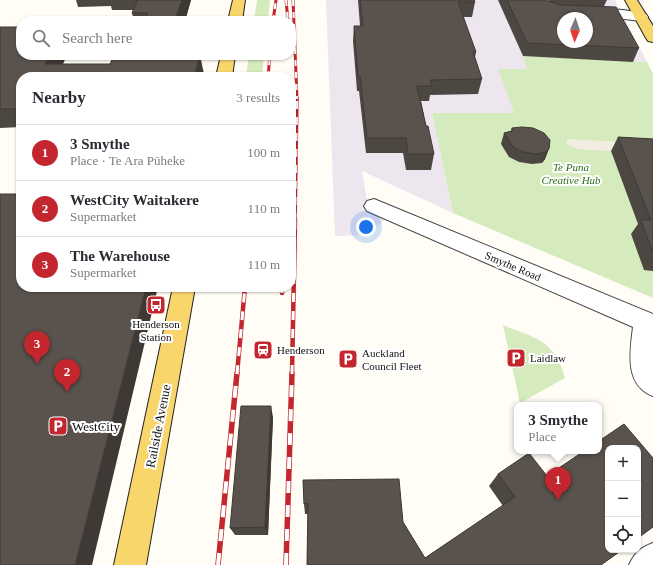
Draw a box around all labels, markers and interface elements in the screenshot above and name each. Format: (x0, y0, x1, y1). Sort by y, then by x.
north arrow (557, 12, 593, 48)
search box (16, 16, 296, 60)
icon: search (30, 27, 52, 49)
text: Search here (62, 30, 132, 46)
text: Nearby (32, 88, 86, 107)
text: 3 results (236, 90, 280, 105)
text: 3 Smythe (70, 136, 130, 152)
text: 1 (42, 145, 48, 160)
text: 100 m (247, 145, 280, 160)
text: Place · Te Ara Pūheke (70, 153, 185, 168)
park label: Te Puna Creative Hub (541, 161, 601, 186)
text: WestCity Waitakere (70, 192, 199, 208)
text: 2 (42, 201, 48, 216)
text: 110 m (248, 201, 280, 216)
text: Supermarket (70, 209, 136, 224)
your location (356, 217, 376, 237)
text: The Warehouse (70, 248, 170, 264)
street label: Smythe Road (483, 249, 543, 283)
text: 3 (42, 257, 48, 272)
text: 110 m (248, 257, 280, 272)
text: Supermarket (70, 265, 136, 280)
bus stop icon: Henderson Station (145, 294, 167, 316)
place label: Henderson Station (132, 318, 180, 343)
pin: 3 (24, 331, 50, 364)
station icon: Henderson (252, 339, 274, 361)
place label: Henderson (277, 344, 325, 356)
place label: Auckland Council Fleet (362, 347, 422, 372)
parking icon: Laidlaw (505, 347, 527, 369)
parking icon: Auckland Council Fleet (337, 348, 359, 370)
place label: Laidlaw (530, 352, 566, 364)
pin: 2 (54, 359, 80, 392)
street label: Railside Avenue (143, 383, 173, 469)
popup (514, 402, 602, 454)
text: 3 Smythe (528, 412, 588, 428)
parking icon: WestCity (47, 415, 69, 437)
place label: WestCity (72, 419, 121, 434)
text: Place (528, 429, 556, 444)
map controls (605, 445, 641, 553)
button: + (605, 445, 641, 481)
pin: 1 (545, 467, 571, 500)
button: − (605, 481, 641, 517)
button: locate (605, 517, 641, 553)

